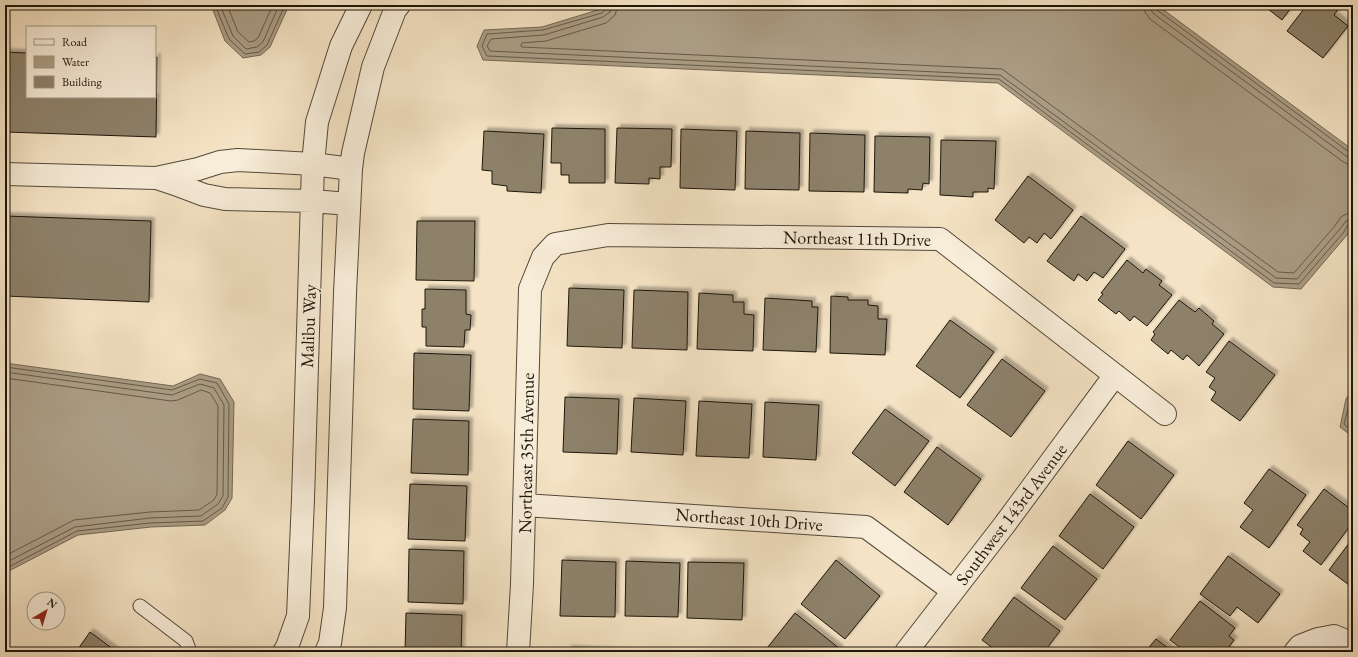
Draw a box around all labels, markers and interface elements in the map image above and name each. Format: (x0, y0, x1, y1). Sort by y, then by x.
legend (26, 26, 156, 98)
text: Road (62, 34, 88, 50)
text: Water (62, 54, 89, 70)
text: Building (62, 74, 103, 90)
street label: Northeast 11th Drive (783, 225, 931, 251)
street label: Malibu Way (295, 284, 321, 368)
street label: Northeast 35th Avenue (513, 372, 539, 534)
street label: Southwest 143rd Avenue (950, 439, 1072, 589)
street label: Northeast 10th Drive (675, 502, 823, 536)
north arrow (26, 591, 66, 631)
text: N (44, 595, 60, 611)

